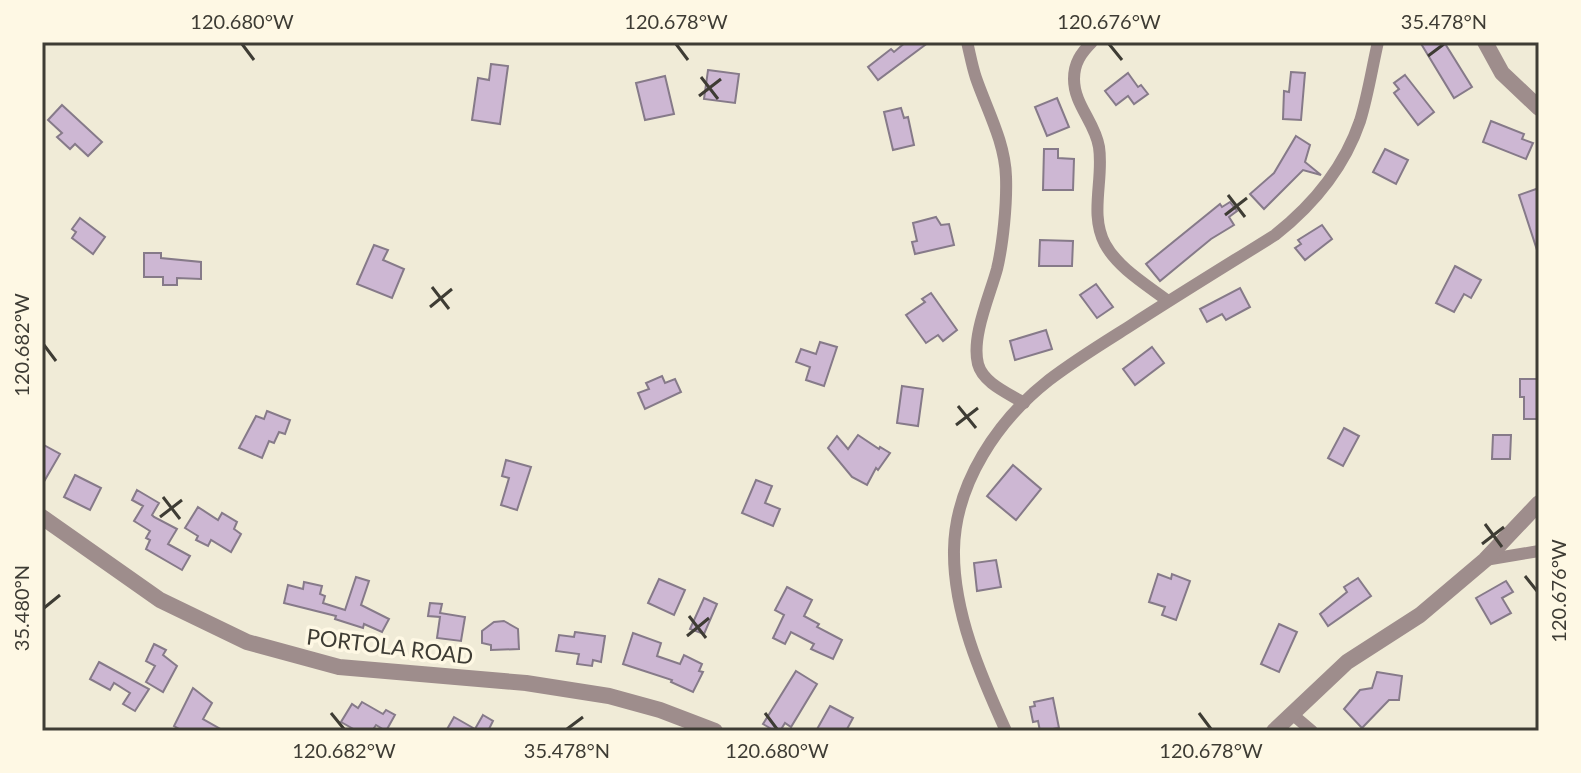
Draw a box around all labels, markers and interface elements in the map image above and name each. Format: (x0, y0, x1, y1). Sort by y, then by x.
text: 120.680°W (190, 9, 294, 33)
text: 120.678°W (624, 9, 728, 33)
text: 120.676°W (1057, 9, 1161, 33)
text: 35.478°N (1401, 9, 1487, 33)
text: 120.682°W (9, 293, 33, 397)
text: 120.676°W (1546, 539, 1570, 643)
text: 35.480°N (9, 565, 33, 651)
street label: PORTOLA ROAD (305, 622, 475, 670)
text: 120.682°W (292, 738, 396, 762)
text: 35.478°N (524, 738, 610, 762)
text: 120.680°W (725, 738, 829, 762)
text: 120.678°W (1159, 738, 1263, 762)

